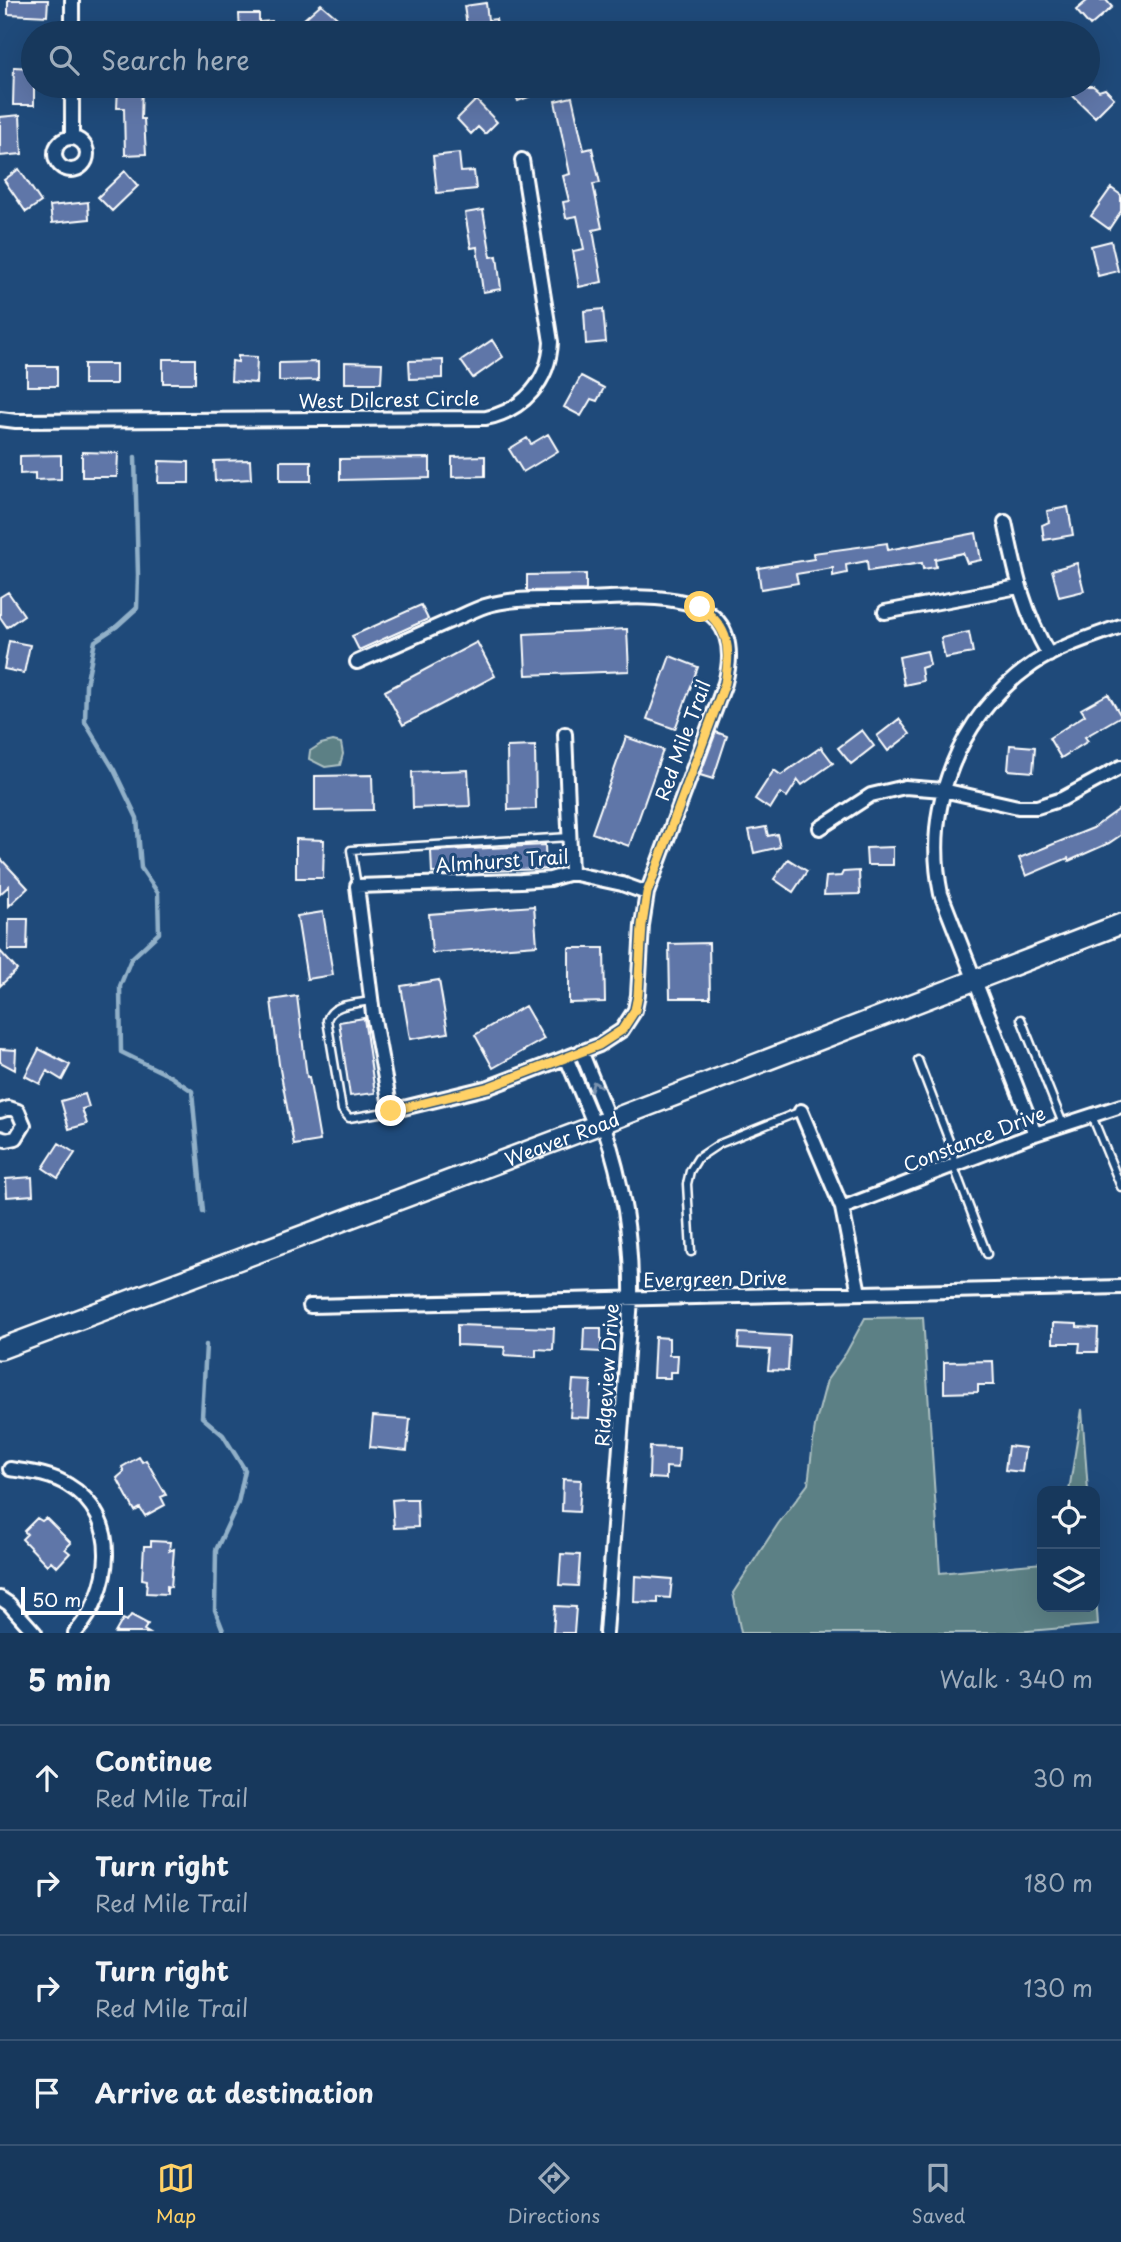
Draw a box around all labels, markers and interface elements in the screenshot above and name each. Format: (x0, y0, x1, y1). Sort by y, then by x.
search box (21, 21, 1100, 98)
text: Search here (101, 40, 250, 79)
icon: search (45, 41, 83, 79)
street label: West Dilcrest Circle (298, 383, 480, 415)
route start (684, 591, 715, 622)
street label: Red Mile Trail (647, 676, 717, 804)
street label: Almhurst Trail (434, 841, 570, 879)
one-way arrow (590, 1080, 604, 1092)
route end (375, 1095, 406, 1126)
street label: Constance Drive (899, 1098, 1049, 1178)
street label: Weaver Road (500, 1104, 623, 1173)
street label: Evergreen Drive (643, 1263, 787, 1293)
street label: Ridgeview Drive (587, 1302, 625, 1448)
map controls (1037, 1486, 1100, 1612)
button: locate (1037, 1486, 1100, 1549)
button: layers (1037, 1549, 1100, 1612)
scale bar (21, 1584, 122, 1616)
text: 50 m (32, 1585, 81, 1613)
text: 5 min (28, 1656, 111, 1701)
text: Walk · 340 m (940, 1661, 1093, 1696)
text: Continue (95, 1741, 212, 1780)
icon: ahead (28, 1759, 66, 1797)
text: 30 m (1032, 1760, 1093, 1795)
text: Red Mile Trail (95, 1780, 248, 1815)
text: Turn right (95, 1846, 229, 1885)
icon: right (28, 1864, 66, 1902)
text: 180 m (1024, 1865, 1093, 1900)
text: Red Mile Trail (95, 1885, 248, 1920)
text: Turn right (95, 1951, 229, 1990)
icon: right (28, 1969, 66, 2007)
text: 130 m (1023, 1970, 1093, 2005)
text: Red Mile Trail (95, 1990, 248, 2025)
text: Arrive at destination (95, 2073, 374, 2112)
icon: arrive (28, 2074, 66, 2112)
tab: Map (156, 2159, 196, 2229)
tab: Directions (508, 2159, 600, 2229)
tab: Saved (911, 2159, 965, 2229)

